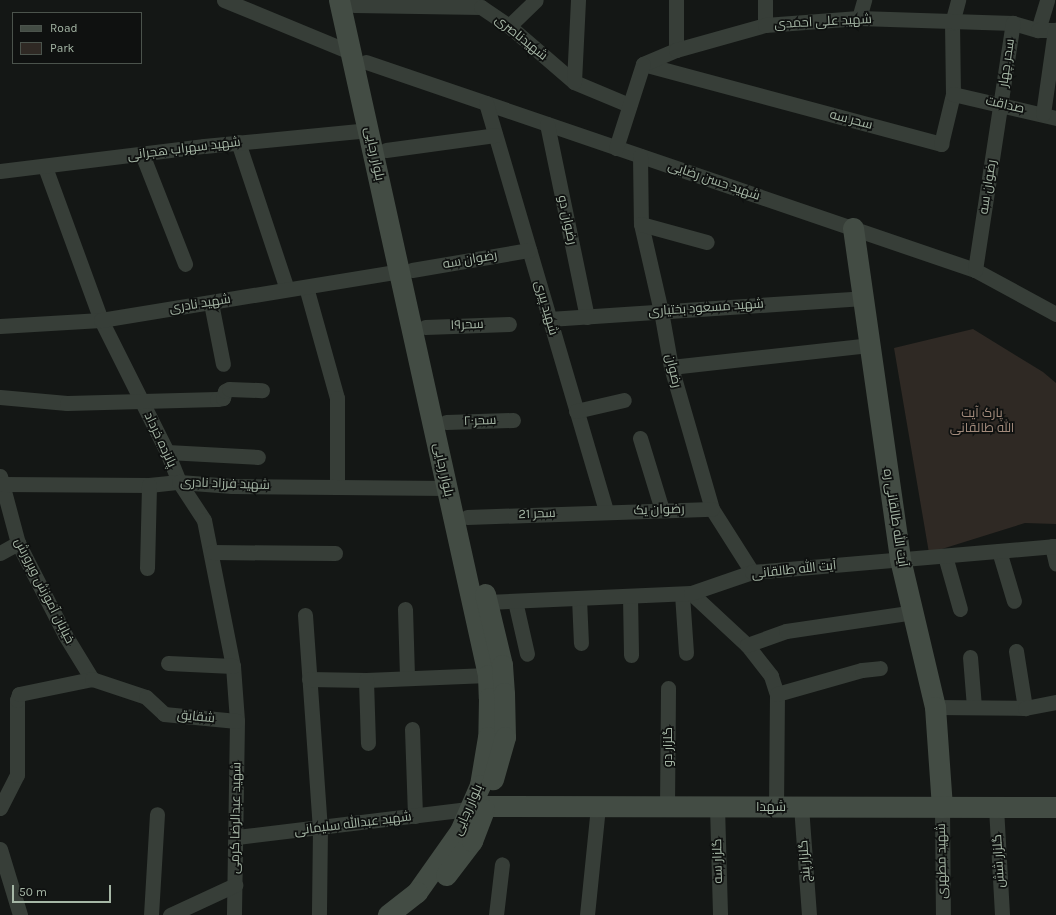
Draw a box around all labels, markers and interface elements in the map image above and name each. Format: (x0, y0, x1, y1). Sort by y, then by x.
legend (12, 12, 142, 64)
street label: شهیدناصری (492, 12, 550, 64)
street label: شهید علی احمدی (774, 12, 872, 32)
text: Road (50, 21, 78, 35)
street label: سحر چهار (996, 38, 1018, 88)
text: Park (50, 41, 74, 55)
street label: صداقت (984, 93, 1026, 117)
street label: سحر سه (828, 107, 874, 133)
street label: بلوار رجایی (361, 126, 387, 182)
street label: شهید سهراب هجرانی (127, 134, 241, 164)
street label: شهید حسن رضایی (666, 158, 762, 204)
street label: رضوان سه (976, 159, 1000, 215)
street label: رضوان دو (554, 194, 580, 246)
street label: رضوان سه (442, 248, 498, 272)
street label: شهید پیری (531, 279, 561, 337)
street label: شهید نادری (168, 291, 232, 317)
street label: شهید مسعود بختیاری (648, 296, 764, 320)
street label: سحر۱۹ (450, 317, 484, 333)
street label: رضوان (662, 353, 684, 389)
park label: پارک آیت الله طالقانی (950, 406, 1014, 437)
street label: پانزده خرداد (141, 410, 179, 470)
street label: سحر۲۰ (463, 413, 497, 429)
street label: بلوار رجایی (430, 442, 456, 498)
street label: آیت الله طالقانی ره (880, 468, 910, 568)
street label: شهید فرزاد نادری (180, 475, 270, 493)
street label: رضوان یک (633, 501, 685, 519)
street label: سحر 21 (518, 506, 556, 522)
street label: خیابان آموزش وپرورش (11, 536, 77, 646)
street label: آیت الله طالقانی (751, 558, 837, 582)
street label: شقایق (176, 707, 216, 727)
street label: گلزار دو (660, 727, 676, 767)
street label: شهید عبدالرضا کرمی (227, 762, 245, 874)
street label: بلوار رجایی (450, 782, 486, 838)
street label: شهدا (756, 799, 786, 815)
street label: شهید عبدالله سلیمانی (293, 809, 413, 839)
street label: شهید مطهری (934, 823, 950, 899)
street label: گلزار شش (990, 834, 1008, 888)
street label: گلزار سه (710, 838, 726, 884)
street label: گلزار پنج (796, 839, 814, 883)
scale bar (14, 877, 113, 903)
text: 50 m (19, 885, 47, 899)

